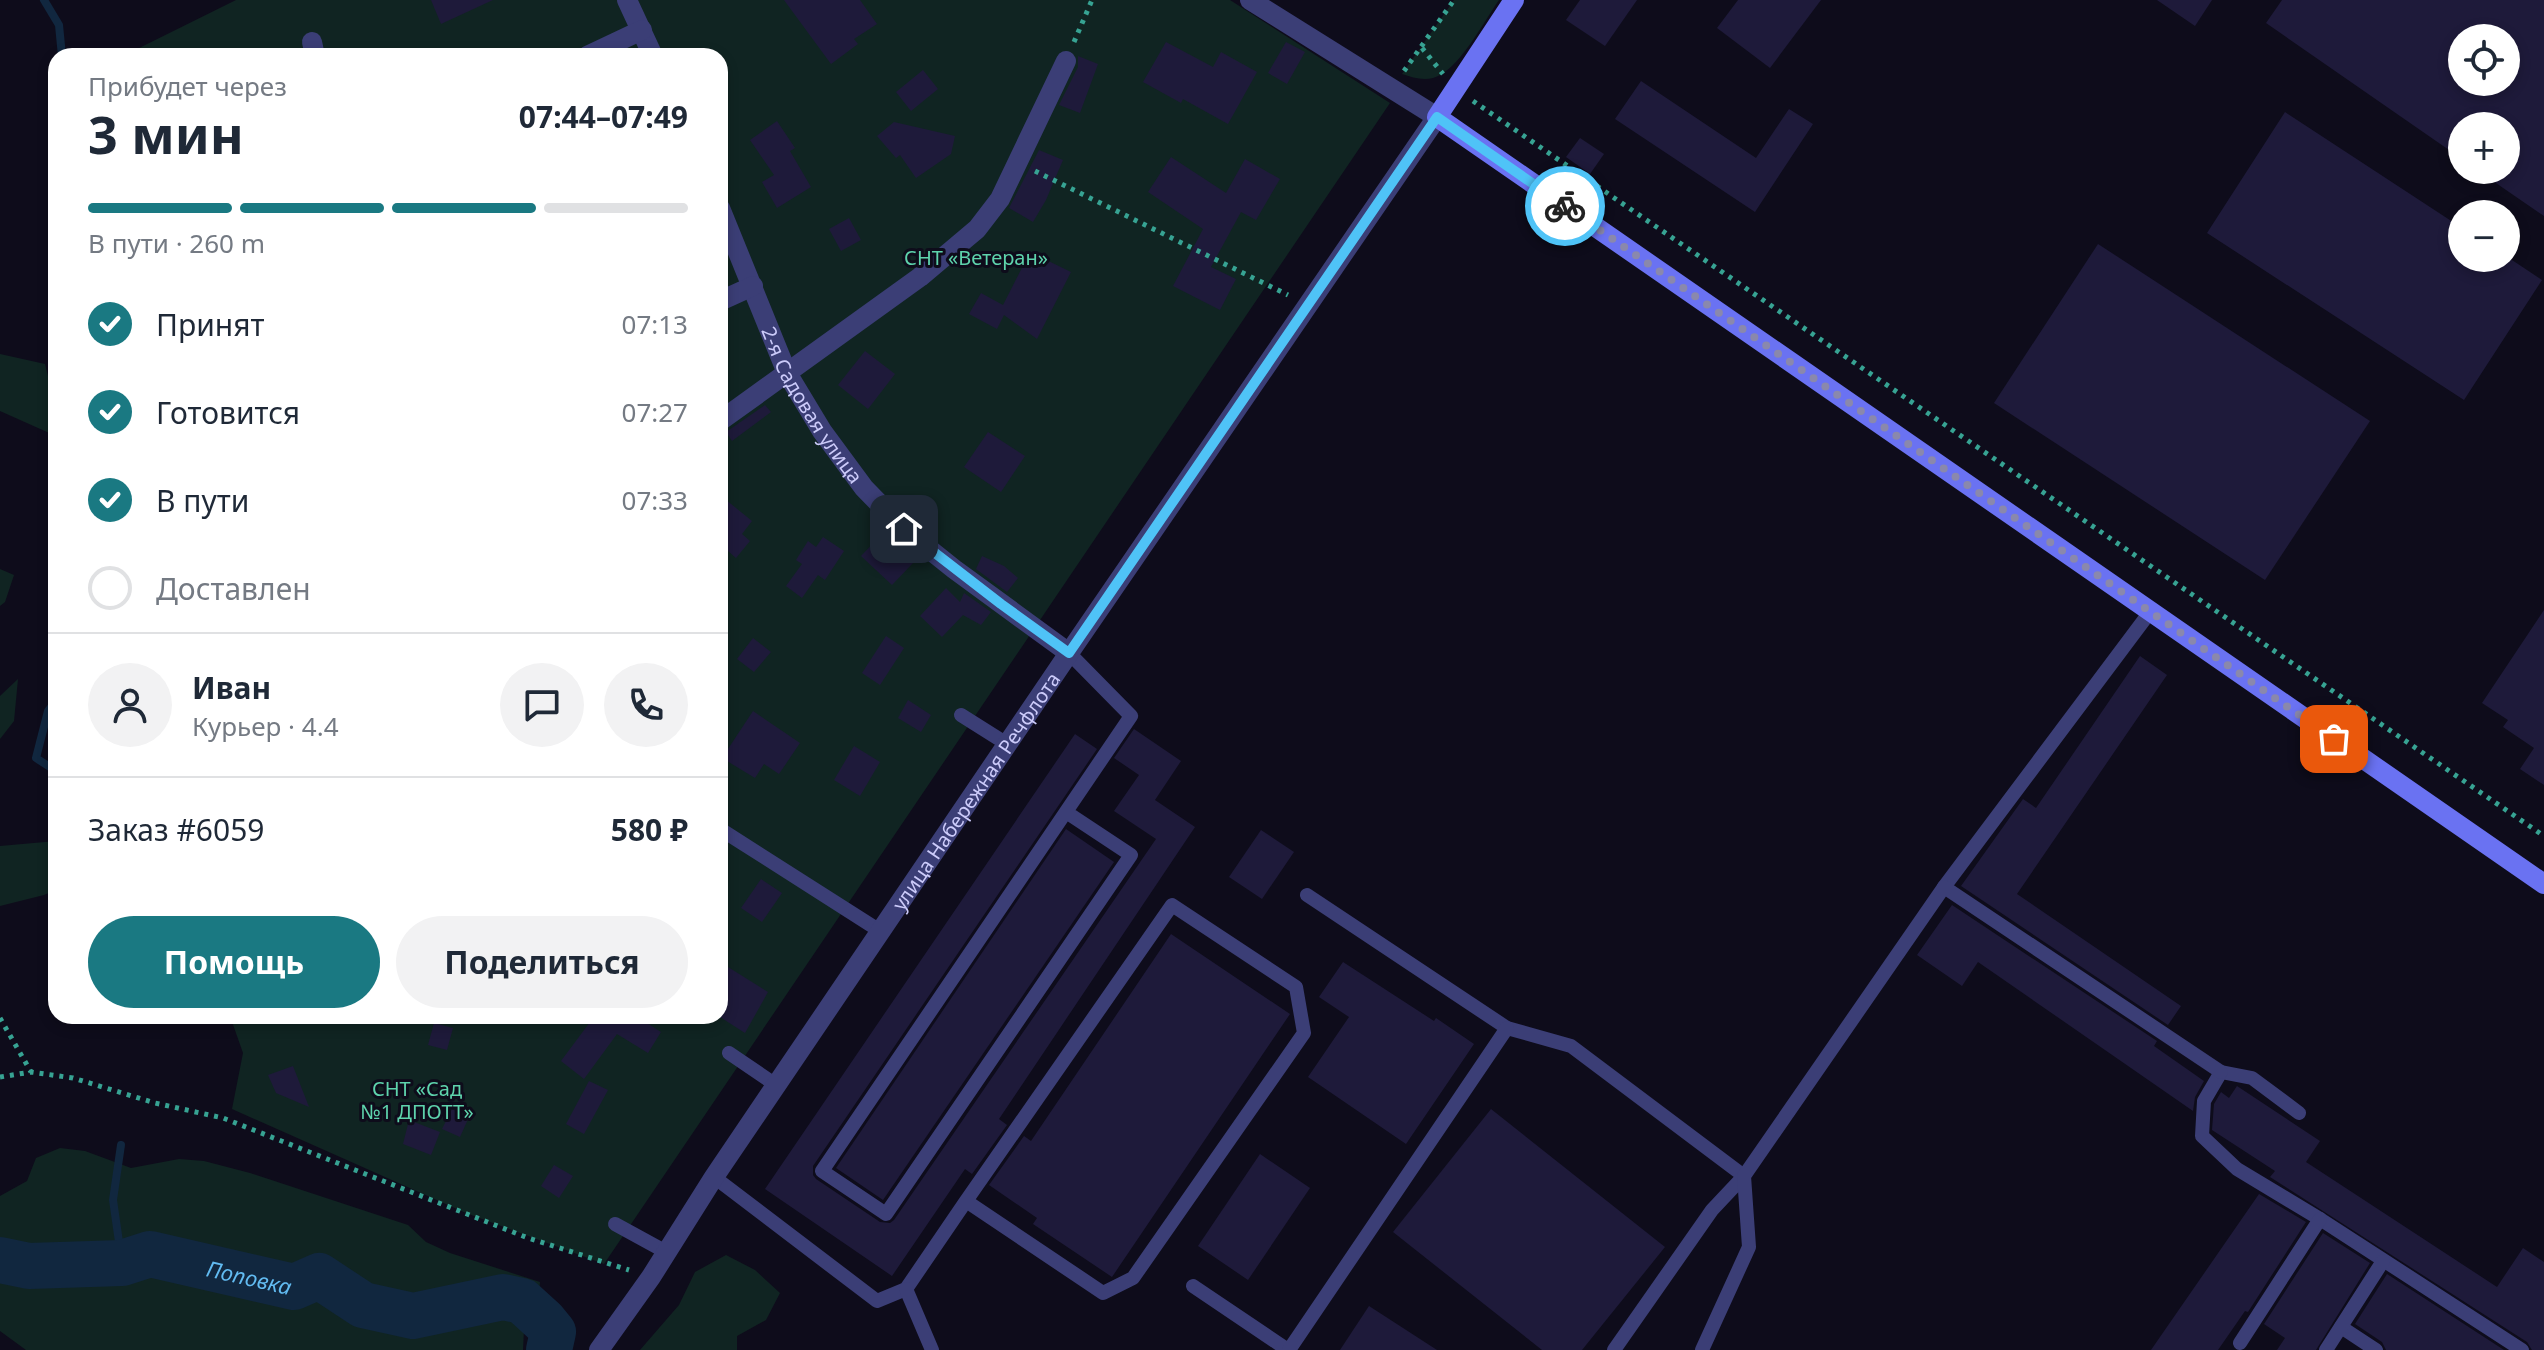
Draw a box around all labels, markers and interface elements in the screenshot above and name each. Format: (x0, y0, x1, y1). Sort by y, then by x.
map controls (2448, 24, 2520, 272)
button: locate (2448, 24, 2520, 96)
text: Прибудет через (88, 68, 287, 104)
text: 07:44–07:49 (519, 96, 688, 137)
text: 3 мин (88, 98, 244, 169)
button: + (2448, 112, 2520, 184)
courier (1525, 166, 1605, 246)
icon: bike (1543, 184, 1587, 228)
button: − (2448, 200, 2520, 272)
text: В пути · 260 m (88, 225, 265, 261)
park label: СНТ «Ветеран» (904, 244, 1048, 271)
icon: check (88, 302, 132, 346)
text: Принят (156, 304, 265, 345)
text: 07:13 (622, 306, 688, 342)
street label: 2-я Садовая улица (756, 322, 869, 488)
icon: check (88, 390, 132, 434)
text: Готовится (156, 392, 300, 433)
text: 07:27 (622, 394, 688, 430)
icon: check (88, 478, 132, 522)
text: В пути (156, 480, 249, 521)
text: 07:33 (622, 482, 688, 518)
pin (870, 495, 938, 563)
icon: home (882, 507, 926, 551)
text: Доставлен (156, 568, 311, 609)
button: person (88, 663, 172, 747)
button: chat (500, 663, 584, 747)
button: phone (604, 663, 688, 747)
text: Иван (192, 667, 271, 708)
street label: улица Набережная Речфлота (885, 667, 1066, 915)
pin (2300, 705, 2368, 773)
text: Курьер · 4.4 (192, 708, 339, 744)
icon: bag (2312, 717, 2356, 761)
text: Заказ #6059 (88, 809, 264, 850)
text: 580 ₽ (611, 809, 688, 850)
button: Помощь (88, 916, 380, 1008)
button: Поделиться (396, 916, 688, 1008)
park label: СНТ «Сад №1 ДПОТТ» (360, 1075, 474, 1125)
water label: Поповка (204, 1253, 295, 1301)

